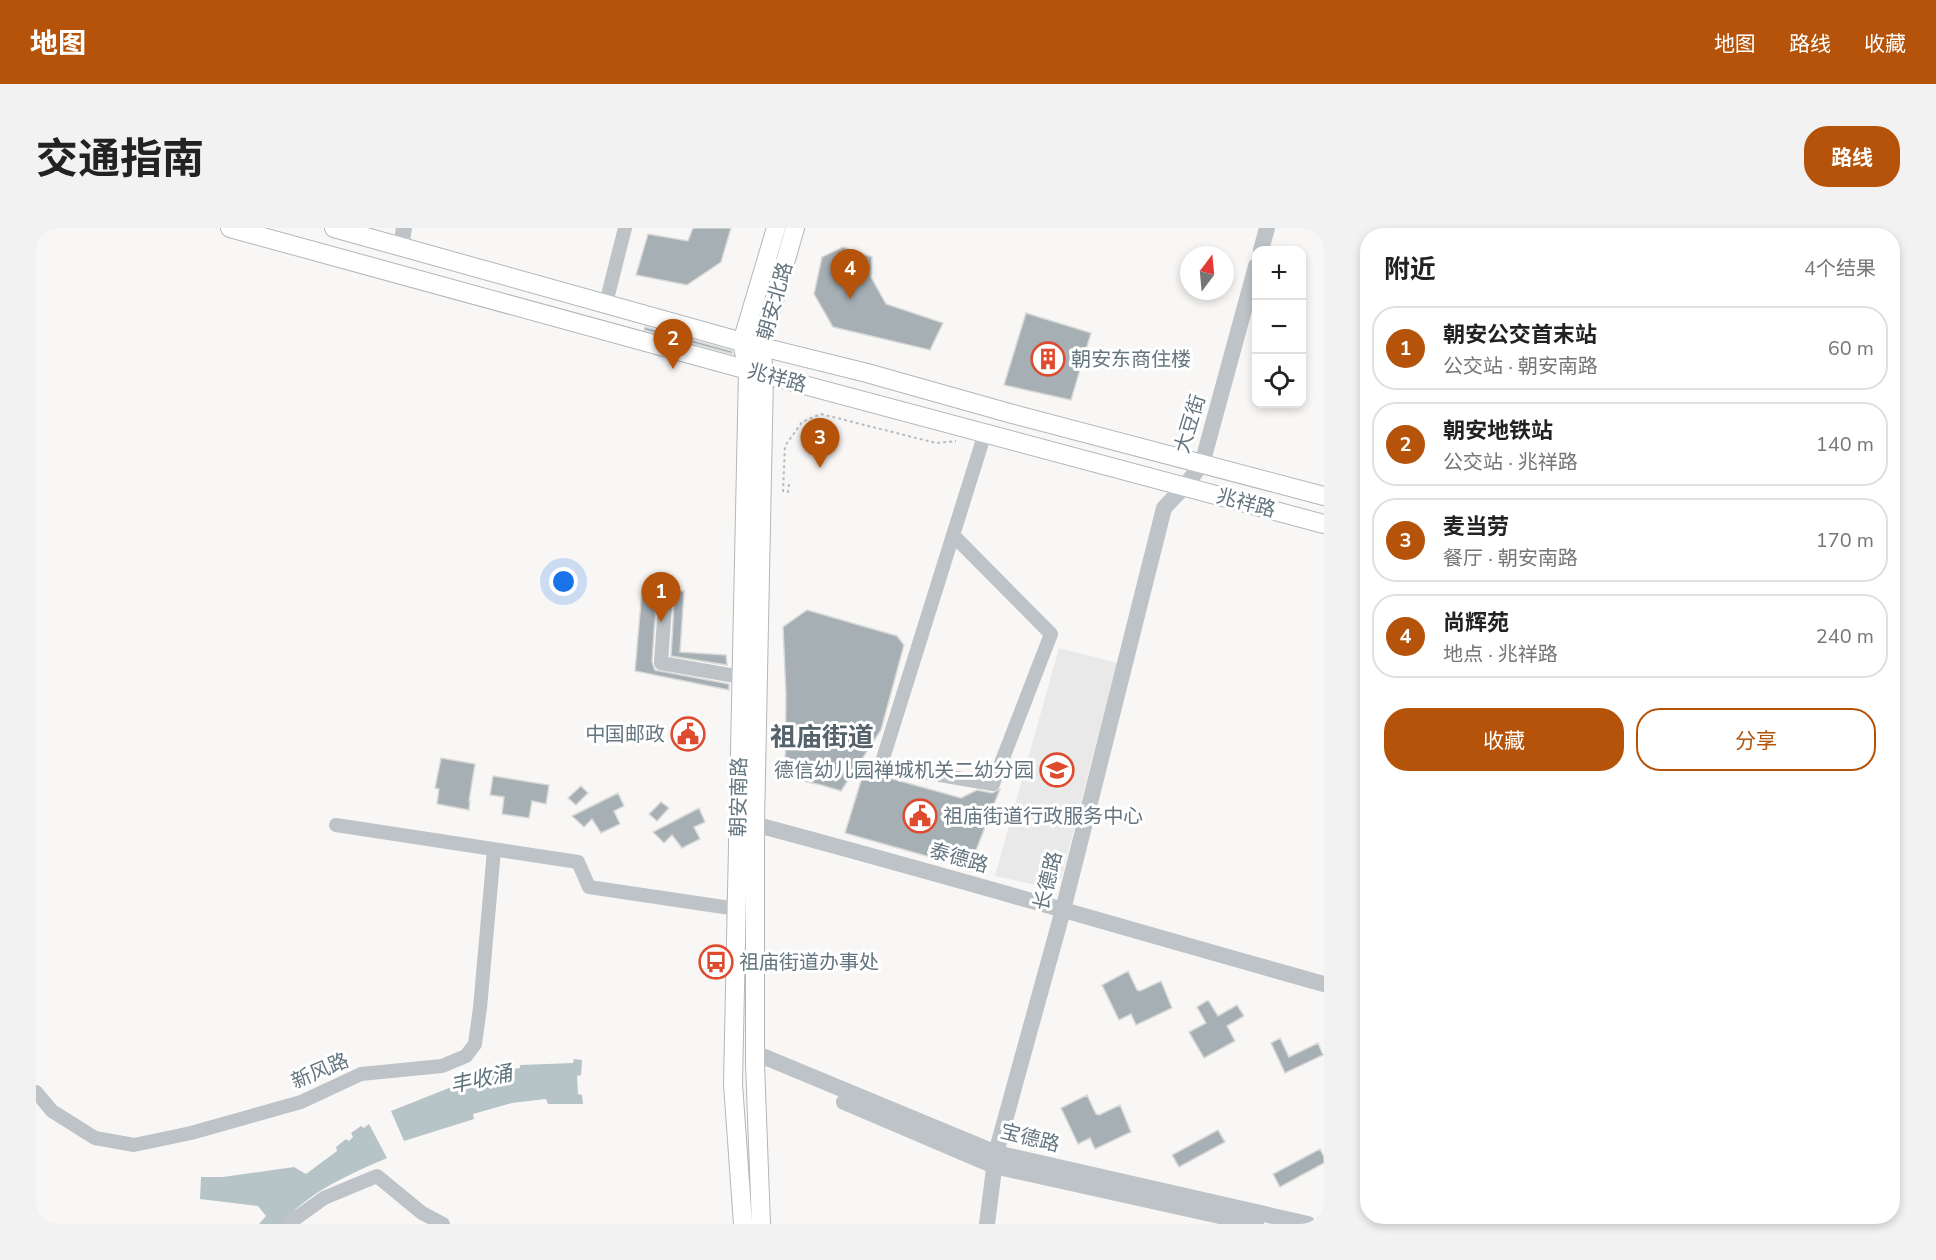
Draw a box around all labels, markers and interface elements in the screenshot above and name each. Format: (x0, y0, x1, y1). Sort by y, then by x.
text: 地图 (30, 25, 86, 63)
text: 地图 (1714, 30, 1756, 58)
text: 路线 (1789, 30, 1831, 58)
text: 收藏 (1864, 30, 1906, 58)
button: 路线 (1804, 126, 1900, 187)
text: 交通指南 (36, 131, 204, 188)
north arrow (1180, 246, 1234, 300)
map controls (1252, 246, 1306, 408)
button: + (1252, 246, 1306, 300)
pin: 4 (830, 250, 870, 299)
text: 附近 (1384, 252, 1436, 287)
text: 4个结果 (1804, 255, 1876, 282)
street label: 朝安北路 (751, 259, 799, 343)
button: − (1252, 300, 1306, 354)
pin: 2 (654, 320, 692, 369)
text: 朝安公交首末站 (1443, 320, 1597, 350)
text: 1 (1400, 335, 1412, 362)
text: 60 m (1828, 335, 1874, 362)
building icon: 朝安东商住楼 (1030, 341, 1066, 377)
place label: 朝安东商住楼 (1071, 346, 1191, 373)
text: 公交站 · 朝安南路 (1443, 353, 1598, 380)
button: locate (1252, 354, 1306, 408)
street label: 兆祥路 (745, 357, 809, 399)
street label: 大豆街 (1168, 391, 1212, 457)
text: 朝安地铁站 (1443, 416, 1553, 446)
pin: 3 (800, 418, 840, 468)
text: 2 (1400, 431, 1412, 458)
text: 140 m (1816, 431, 1874, 458)
text: 公交站 · 兆祥路 (1443, 449, 1578, 476)
street label: 兆祥路 (1214, 482, 1278, 524)
text: 麦当劳 (1443, 512, 1509, 542)
text: 3 (1400, 527, 1412, 554)
text: 170 m (1816, 527, 1874, 554)
text: 餐厅 · 朝安南路 (1443, 545, 1578, 572)
your location (549, 567, 578, 596)
pin: 1 (642, 572, 680, 622)
text: 尚辉苑 (1443, 608, 1509, 638)
text: 4 (1400, 623, 1412, 650)
text: 240 m (1816, 623, 1874, 650)
text: 地点 · 兆祥路 (1443, 641, 1558, 668)
button: 收藏 (1384, 708, 1624, 771)
button: 分享 (1636, 708, 1876, 771)
public building icon: 中国邮政 (670, 716, 706, 752)
district label: 祖庙街道 (770, 720, 874, 755)
place label: 中国邮政 (585, 721, 665, 748)
school or university icon: 德信幼儿园禅城机关二幼分园 (1039, 752, 1075, 788)
street label: 朝安南路 (725, 757, 753, 837)
place label: 德信幼儿园禅城机关二幼分园 (774, 757, 1034, 784)
public building icon: 祖庙街道行政服务中心 (902, 798, 938, 834)
place label: 祖庙街道行政服务中心 (943, 803, 1143, 830)
street label: 泰德路 (926, 837, 992, 879)
street label: 长德路 (1028, 849, 1068, 913)
bus stop icon: 祖庙街道办事处 (698, 944, 734, 980)
place label: 祖庙街道办事处 (739, 949, 879, 976)
street label: 新风路 (287, 1047, 353, 1095)
water label: 丰收涌 (447, 1058, 517, 1099)
street label: 宝德路 (998, 1118, 1062, 1158)

